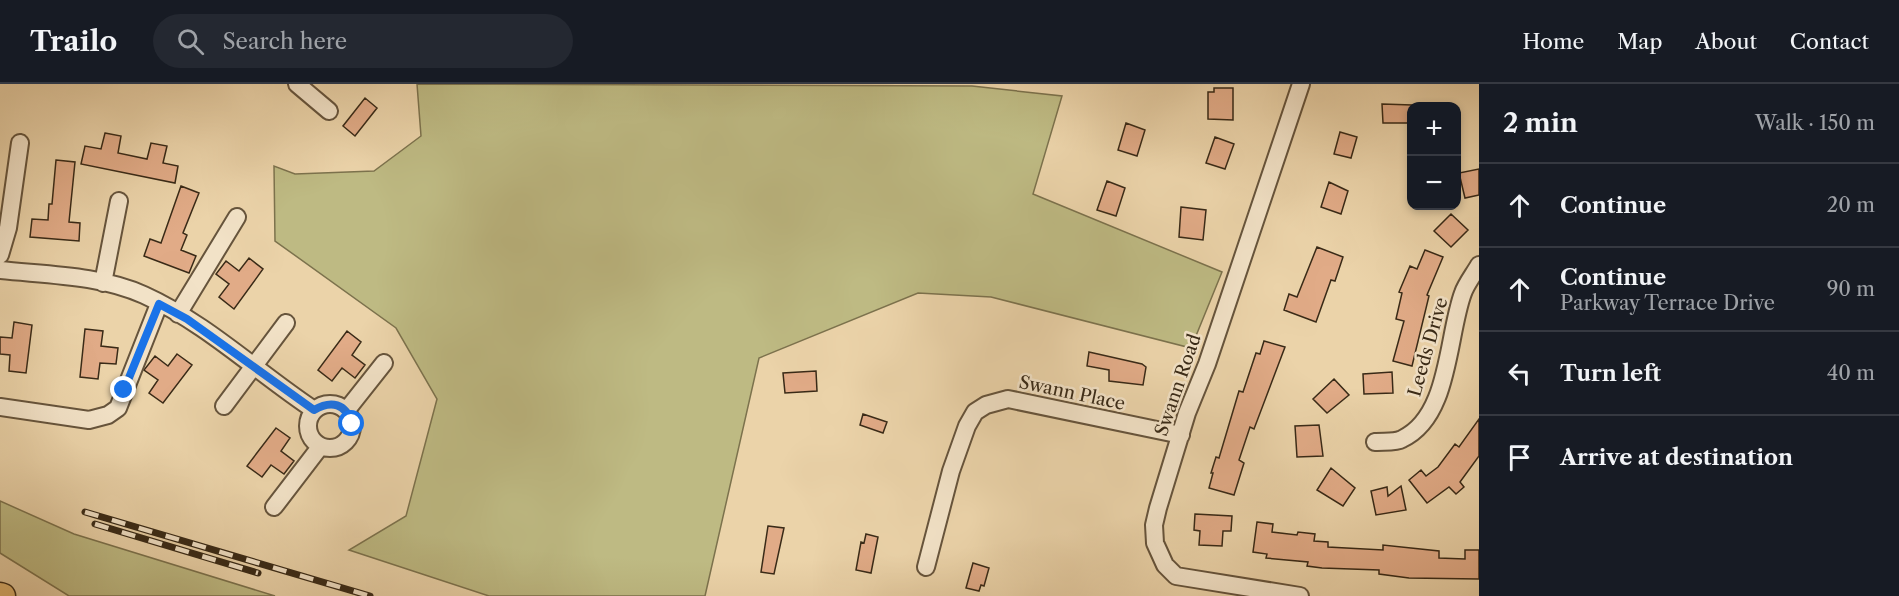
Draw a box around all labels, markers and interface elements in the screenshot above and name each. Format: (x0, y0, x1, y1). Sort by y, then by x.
search box (153, 14, 573, 68)
text: Trailo (30, 24, 117, 58)
icon: search (174, 25, 207, 58)
text: Search here (222, 28, 347, 55)
text: Home (1523, 29, 1584, 54)
text: Map (1617, 29, 1662, 54)
text: About (1695, 29, 1757, 54)
text: Contact (1790, 29, 1869, 54)
map controls (1407, 102, 1461, 210)
button: + (1407, 102, 1461, 156)
text: 2 min (1503, 107, 1578, 139)
text: Walk · 150 m (1755, 111, 1875, 135)
button: − (1407, 156, 1461, 210)
icon: ahead (1503, 189, 1536, 222)
text: Continue (1560, 192, 1666, 219)
text: 20 m (1827, 193, 1875, 217)
text: Continue (1560, 264, 1666, 291)
icon: ahead (1503, 273, 1536, 306)
text: 90 m (1827, 277, 1875, 301)
text: Parkway Terrace Drive (1560, 291, 1775, 315)
street label: Leeds Drive (1403, 295, 1453, 399)
street label: Swann Road (1150, 331, 1206, 439)
icon: left (1503, 357, 1536, 390)
text: Turn left (1560, 360, 1661, 387)
text: 40 m (1827, 361, 1875, 385)
street label: Swann Place (1017, 371, 1127, 415)
route end (110, 376, 136, 402)
route start (338, 410, 364, 436)
icon: arrive (1503, 441, 1536, 474)
text: Arrive at destination (1560, 444, 1793, 471)

